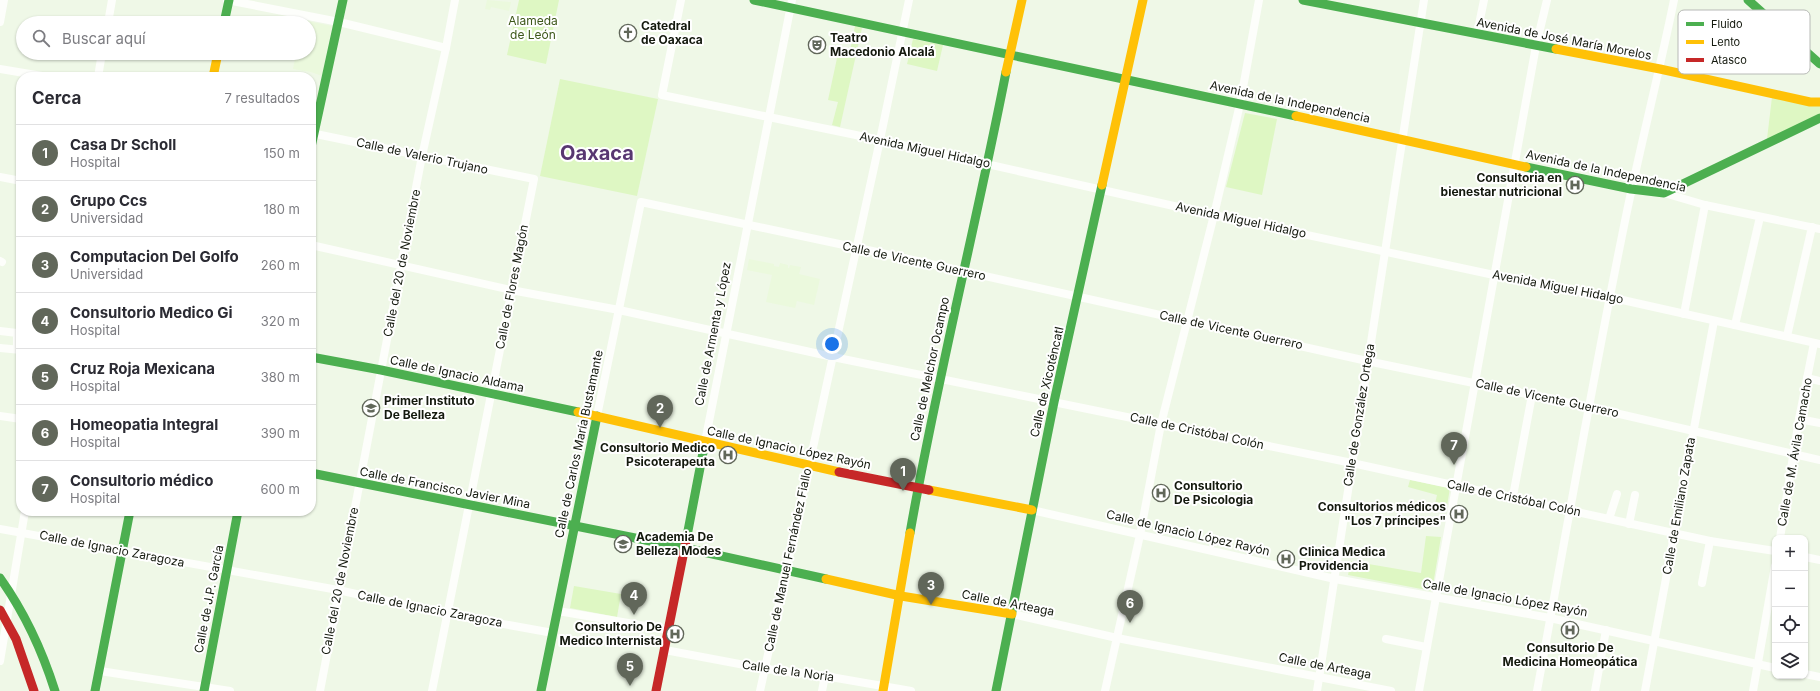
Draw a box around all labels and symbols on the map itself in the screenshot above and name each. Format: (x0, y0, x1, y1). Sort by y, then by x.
legend (1678, 10, 1810, 74)
park label: Alameda de León (508, 13, 558, 42)
street label: Avenida de José María Morelos (1475, 14, 1653, 63)
text: Fluido (1711, 17, 1743, 31)
place label: Catedral de Oaxaca (641, 18, 703, 47)
church icon: Catedral de Oaxaca (618, 23, 638, 43)
place label: Teatro Macedonio Alcalá (830, 30, 935, 59)
theatre icon: Teatro Macedonio Alcalá (807, 35, 827, 55)
text: Lento (1711, 35, 1741, 49)
text: Atasco (1711, 53, 1747, 67)
street label: Avenida de la Independencia (1209, 77, 1371, 126)
street label: Avenida Miguel Hidalgo (858, 128, 992, 171)
street label: Calle de Valerio Trujano (355, 134, 489, 177)
district label: Oaxaca (560, 141, 634, 165)
street label: Avenida de la Independencia (1525, 146, 1687, 195)
place label: Consultoria en bienestar nutricional (1441, 170, 1562, 199)
hospital icon: Consultoria en bienestar nutricional (1565, 175, 1585, 195)
street label: Calle del 20 de Noviembre (380, 188, 423, 338)
street label: Avenida Miguel Hidalgo (1174, 198, 1308, 241)
street label: Calle de Flores Magón (492, 223, 531, 351)
street label: Calle de Vicente Guerrero (841, 238, 987, 283)
street label: Calle de Armenta y López (691, 261, 734, 407)
street label: Avenida Miguel Hidalgo (1491, 266, 1625, 307)
street label: Calle de Melchor Ocampo (907, 295, 952, 442)
street label: Calle de Vicente Guerrero (1158, 307, 1304, 352)
street label: Calle de Xicoténcatl (1026, 325, 1067, 439)
your location (822, 334, 842, 354)
street label: Calle de González Ortega (1340, 342, 1377, 487)
street label: Calle de Carlos María Bustamante (551, 348, 606, 539)
street label: Calle de Ignacio Aldama (389, 352, 526, 395)
street label: Calle de Vicente Guerrero (1474, 375, 1620, 420)
street label: Calle de M. Ávila Camacho (1774, 376, 1815, 528)
place label: Primer Instituto De Belleza (384, 393, 475, 422)
pin: 2 (647, 395, 673, 428)
school or university icon: Primer Instituto De Belleza (361, 398, 381, 418)
street label: Calle de Cristóbal Colón (1129, 409, 1266, 452)
street label: Calle de Ignacio López Rayón (706, 423, 872, 472)
pin: 7 (1441, 432, 1467, 465)
street label: Calle de Emiliano Zapata (1659, 436, 1698, 576)
place label: Consultorio Medico Psicoterapeuta (600, 440, 715, 469)
hospital icon: Consultorio Medico Psicoterapeuta (718, 445, 738, 465)
pin: 1 (890, 458, 916, 491)
street label: Calle de Francisco Javier Mina (358, 464, 532, 511)
street label: Calle de Manuel Fernández Fiallo (761, 467, 814, 653)
street label: Calle de Cristóbal Colón (1446, 476, 1583, 519)
place label: Consultorio De Psicologia (1174, 478, 1253, 507)
hospital icon: Consultorio De Psicologia (1151, 483, 1171, 503)
place label: Consultorios médicos "Los 7 príncipes" (1318, 499, 1446, 528)
hospital icon: Consultorios médicos "Los 7 príncipes" (1449, 504, 1469, 524)
street label: Calle del 20 de Noviembre (318, 506, 361, 656)
street label: Calle de Ignacio López Rayón (1105, 506, 1271, 559)
street label: Calle de Ignacio Zaragoza (38, 527, 186, 570)
place label: Academia De Belleza Modes (636, 529, 721, 558)
school or university icon: Academia De Belleza Modes (613, 534, 633, 554)
street label: Calle de J.P. García (191, 544, 226, 654)
place label: Clinica Medica Providencia (1299, 544, 1385, 573)
hospital icon: Clinica Medica Providencia (1276, 549, 1296, 569)
pin: 3 (918, 572, 944, 605)
street label: Calle de Ignacio López Rayón (1421, 576, 1589, 619)
pin: 4 (621, 582, 647, 615)
street label: Calle de Arteaga (960, 586, 1056, 619)
street label: Calle de Ignacio Zaragoza (356, 587, 504, 630)
pin: 6 (1117, 590, 1143, 623)
place label: Consultorio De Medico Internista (559, 619, 662, 648)
hospital icon: Consultorio De Medicina Homeopática (1560, 620, 1580, 640)
hospital icon: Consultorio De Medico Internista (665, 624, 685, 644)
place label: Consultorio De Medicina Homeopática (1503, 640, 1638, 669)
street label: Calle de Arteaga (1277, 649, 1373, 682)
pin: 5 (617, 653, 643, 686)
street label: Calle de la Noria (741, 657, 835, 684)

